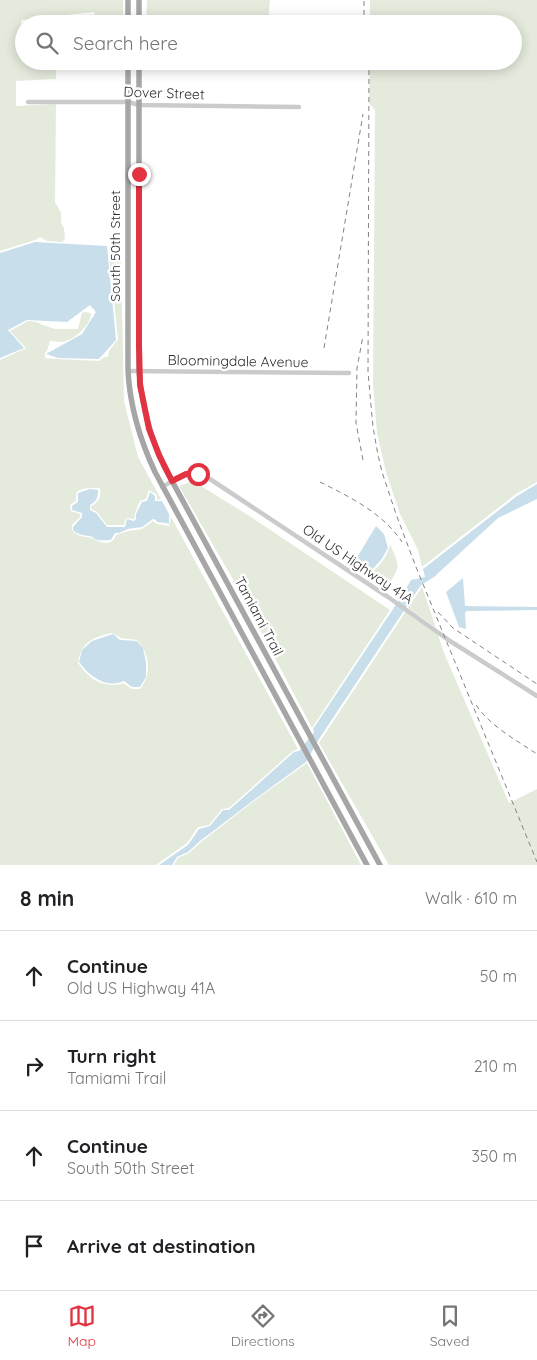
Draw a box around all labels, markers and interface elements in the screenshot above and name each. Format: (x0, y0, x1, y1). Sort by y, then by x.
search box (15, 15, 522, 70)
icon: search (33, 29, 61, 57)
text: Search here (73, 31, 178, 55)
street label: Dover Street (123, 83, 205, 103)
route end (128, 163, 151, 186)
street label: South 50th Street (106, 190, 124, 302)
street label: Bloomingdale Avenue (167, 351, 309, 371)
route start (187, 463, 210, 486)
street label: Old US Highway 41A (299, 520, 417, 608)
street label: Tamiami Trail (231, 573, 287, 659)
text: 8 min (20, 885, 74, 911)
text: Walk · 610 m (425, 888, 517, 908)
text: Continue (67, 954, 148, 978)
icon: ahead (20, 962, 48, 990)
text: 50 m (480, 966, 517, 986)
text: Old US Highway 41A (67, 978, 215, 998)
text: Turn right (67, 1044, 156, 1068)
icon: right (20, 1052, 48, 1080)
text: 210 m (474, 1056, 517, 1076)
text: Tamiami Trail (67, 1068, 166, 1088)
text: Continue (67, 1134, 148, 1158)
icon: ahead (20, 1142, 48, 1170)
text: 350 m (471, 1146, 517, 1166)
text: South 50th Street (67, 1158, 195, 1178)
icon: arrive (20, 1232, 48, 1260)
text: Arrive at destination (67, 1234, 256, 1258)
tab: Map (67, 1302, 96, 1350)
tab: Directions (231, 1302, 295, 1350)
tab: Saved (430, 1302, 470, 1350)

